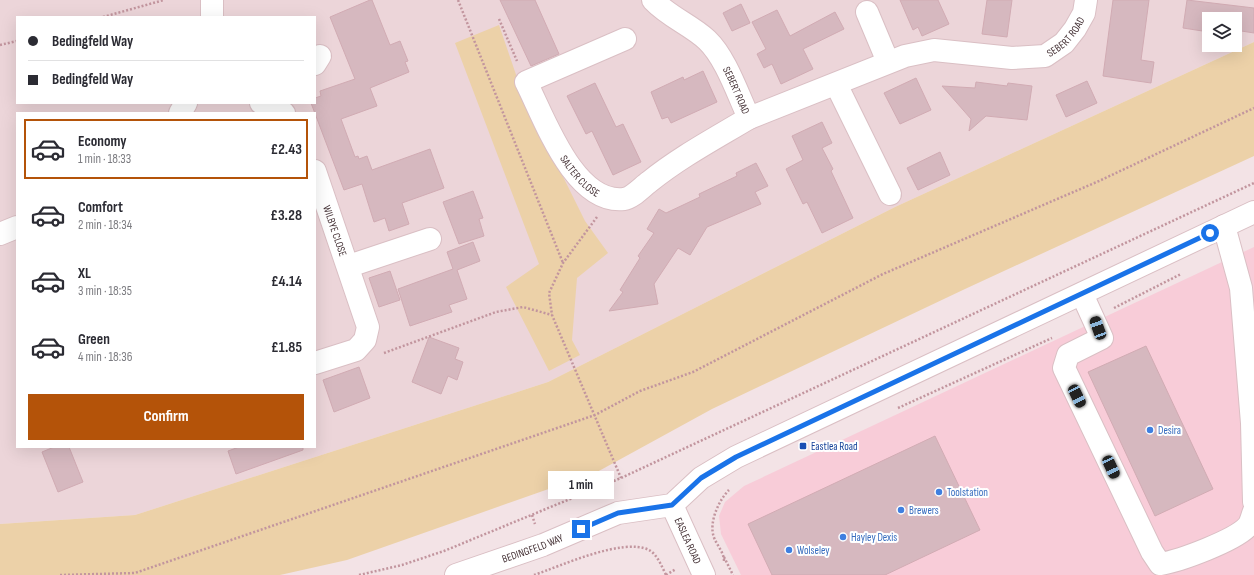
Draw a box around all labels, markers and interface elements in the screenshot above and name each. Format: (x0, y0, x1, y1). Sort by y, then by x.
map controls (1202, 12, 1242, 52)
button: layers (1202, 12, 1242, 52)
street label: SEBERT ROAD (1044, 14, 1087, 59)
text: Bedingfeld Way (52, 32, 133, 51)
street label: SEBERT ROAD (720, 64, 753, 116)
text: Bedingfeld Way (52, 70, 133, 89)
icon: car (30, 131, 66, 167)
text: Economy (78, 132, 127, 151)
text: £2.43 (271, 140, 302, 159)
text: 1 min · 18:33 (78, 151, 131, 167)
street label: SALTER CLOSE (558, 153, 602, 199)
icon: car (30, 197, 66, 233)
text: Comfort (78, 198, 123, 217)
street label: WILBYE CLOSE (321, 203, 350, 258)
text: £3.28 (270, 206, 302, 225)
text: 2 min · 18:34 (78, 217, 132, 233)
route start (1201, 224, 1219, 242)
icon: car (30, 263, 66, 299)
text: XL (78, 264, 91, 283)
text: £4.14 (271, 272, 302, 291)
text: 3 min · 18:35 (78, 283, 132, 299)
car (1088, 315, 1108, 341)
icon: car (30, 329, 66, 365)
text: Green (78, 330, 110, 349)
text: £1.85 (271, 338, 302, 357)
text: 4 min · 18:36 (78, 349, 132, 365)
car (1066, 383, 1088, 409)
button: Confirm (28, 394, 304, 440)
place label: Desira (1158, 424, 1181, 437)
marker: Desira (1145, 425, 1155, 435)
place label: Eastlea Road (811, 440, 858, 453)
marker: Eastlea Road (798, 441, 808, 451)
car (1100, 454, 1122, 480)
callout: 1 min (548, 471, 614, 499)
text: 1 min (569, 477, 593, 493)
place label: Toolstation (947, 486, 988, 499)
marker: Toolstation (934, 487, 944, 497)
place label: Brewers (909, 504, 939, 517)
marker: Brewers (896, 505, 906, 515)
street label: EASLEA ROAD (672, 515, 704, 566)
route end (572, 520, 590, 538)
street label: BEDINGFELD WAY (500, 531, 565, 565)
place label: Hayley Dexis (851, 531, 897, 544)
marker: Hayley Dexis (838, 532, 848, 542)
place label: Wolseley (797, 544, 830, 557)
marker: Wolseley (784, 545, 794, 555)

